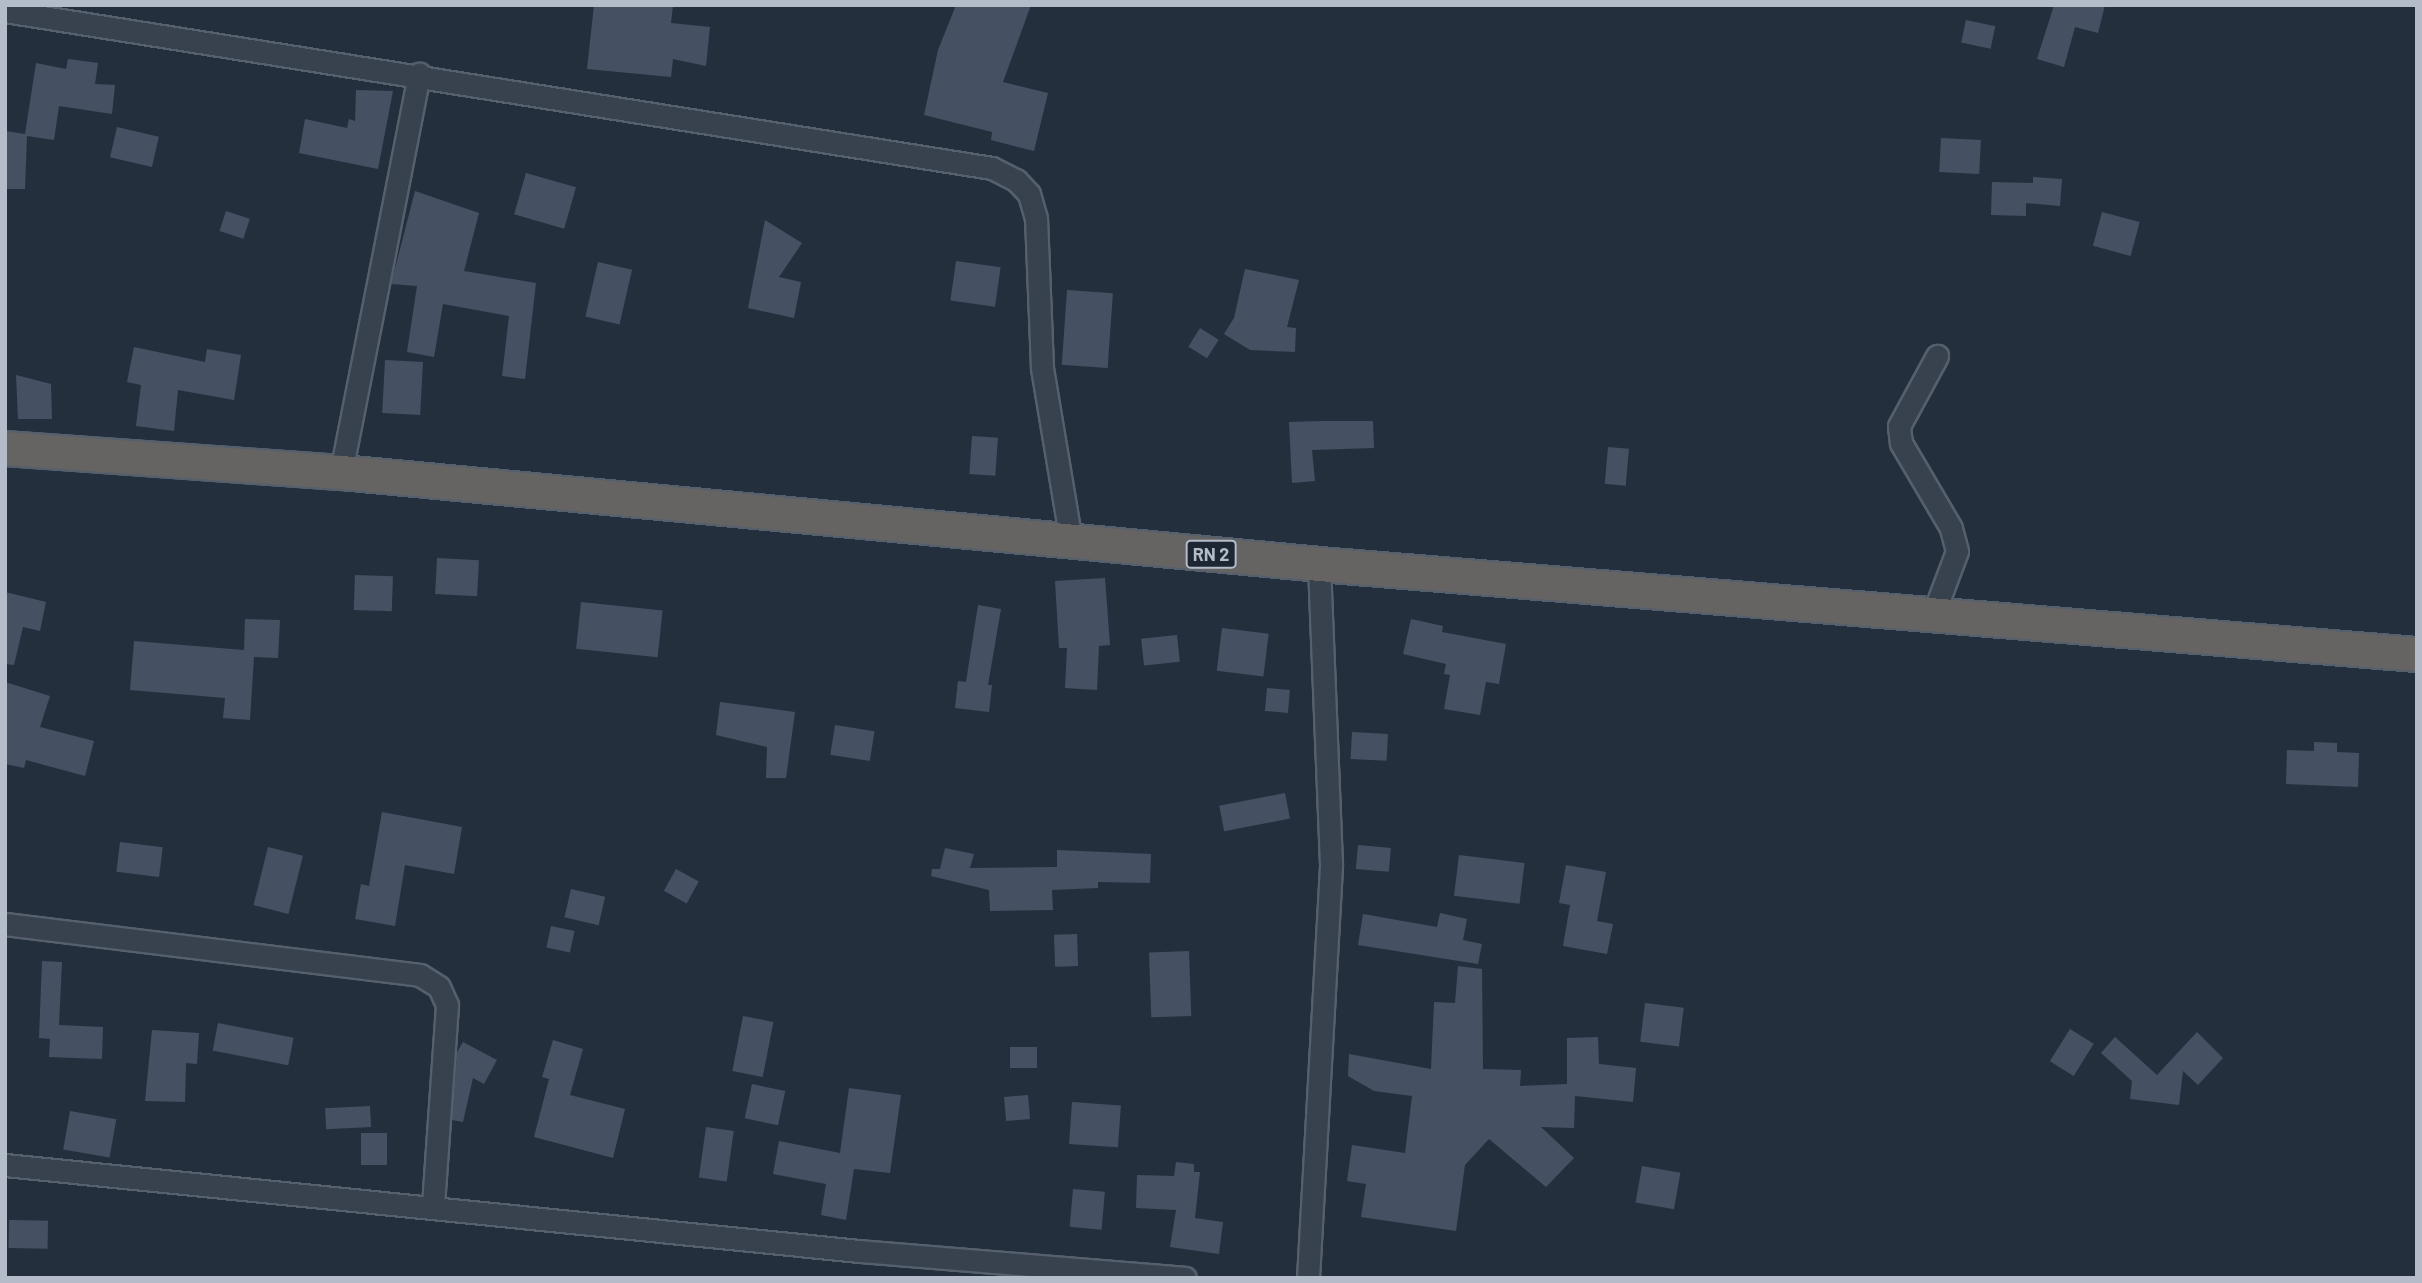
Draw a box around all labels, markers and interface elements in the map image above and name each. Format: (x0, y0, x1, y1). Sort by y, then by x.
road number: RN 2 (1185, 540, 1237, 568)

